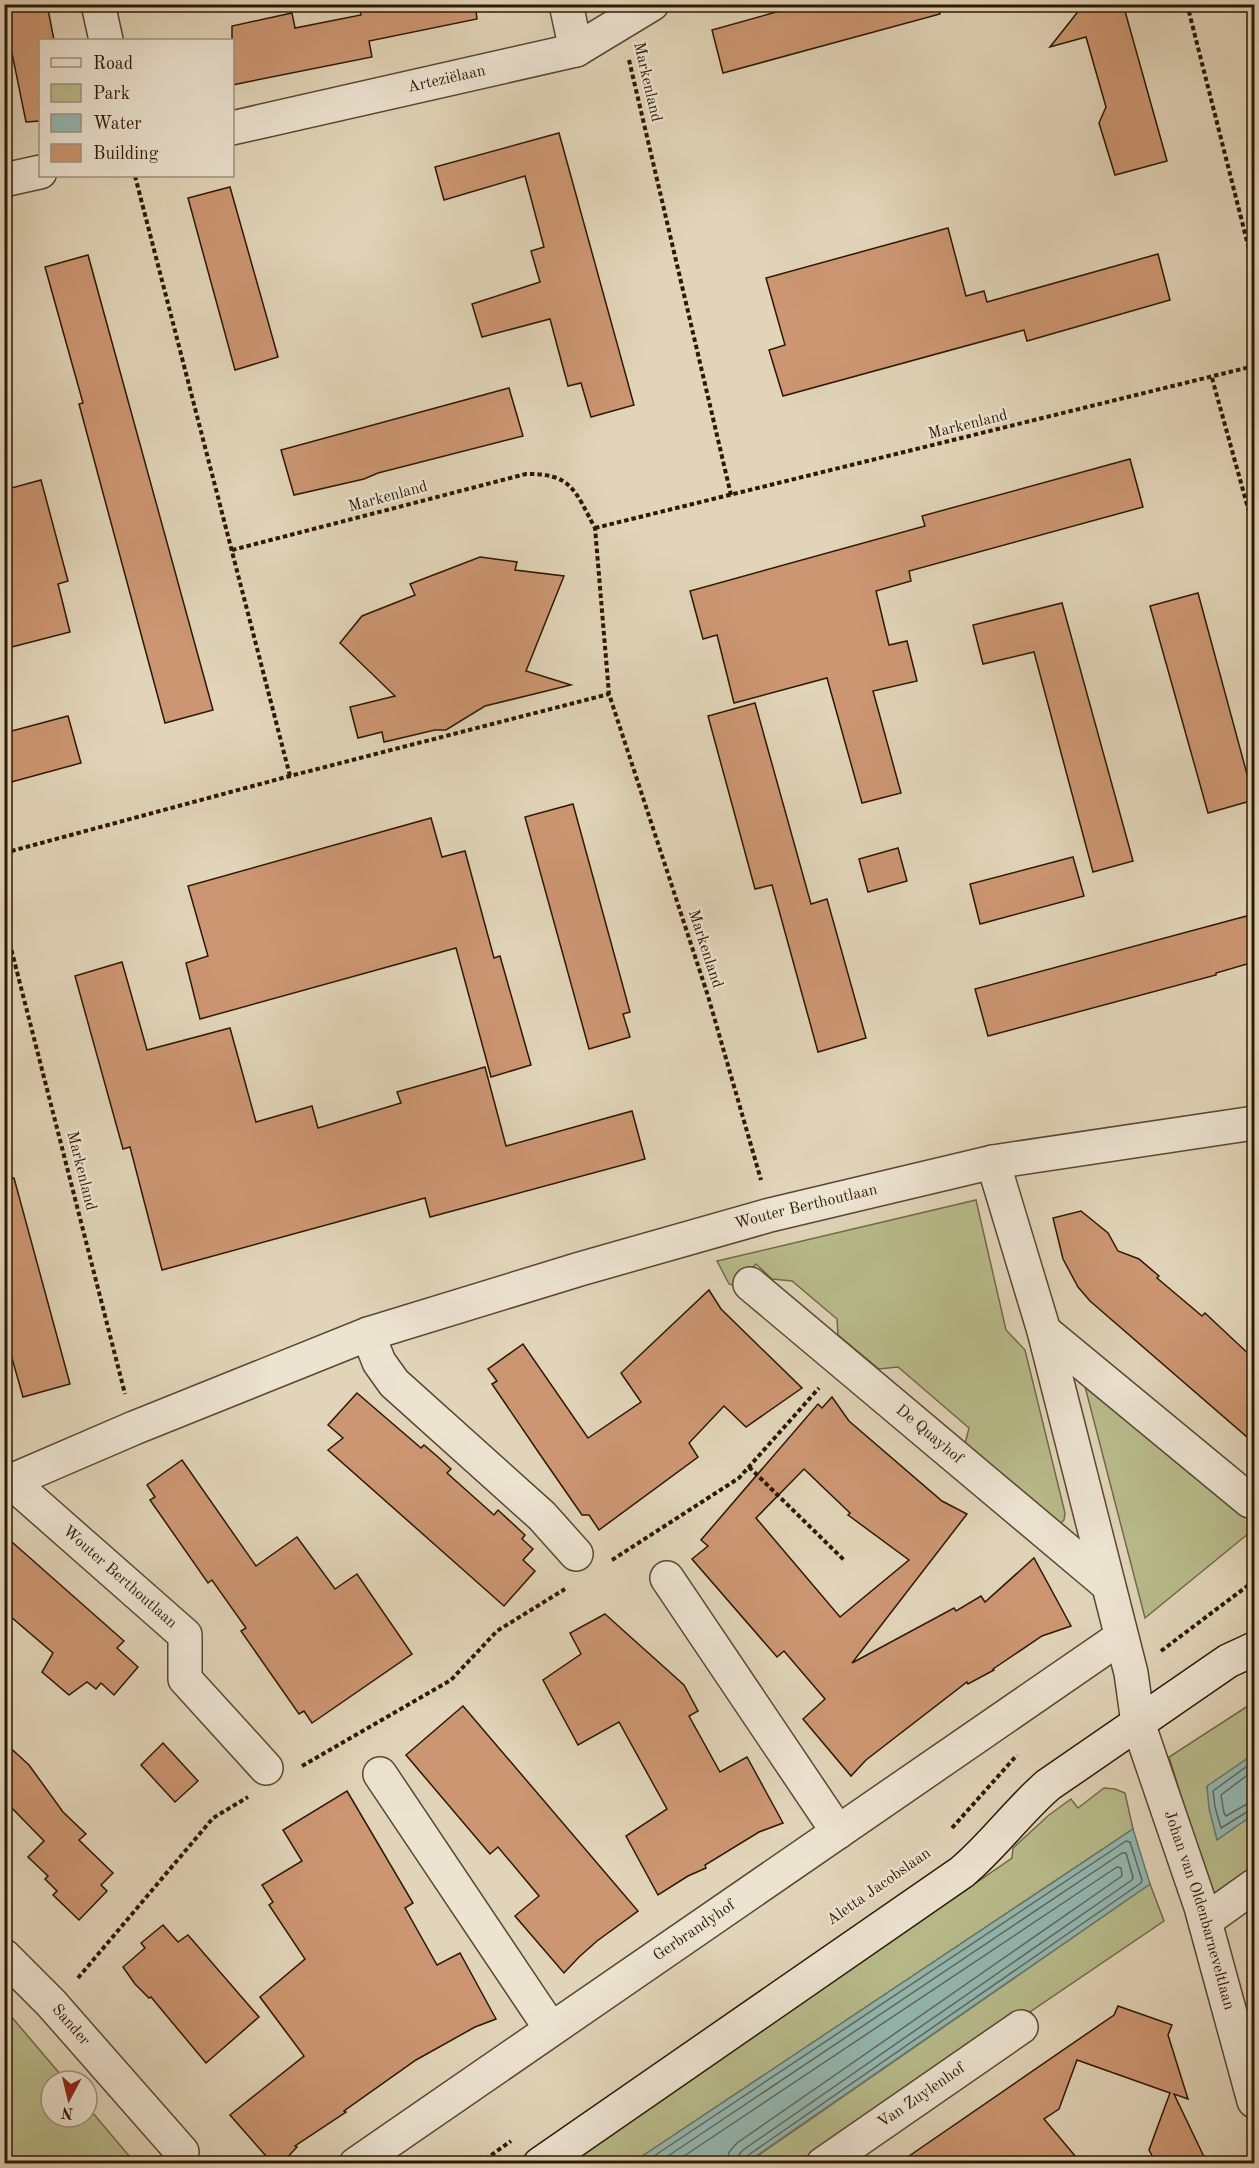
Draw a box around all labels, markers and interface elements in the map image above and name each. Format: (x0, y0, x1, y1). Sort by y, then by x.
legend (39, 39, 234, 177)
street label: Markenland (630, 41, 664, 123)
text: Road (93, 55, 133, 73)
street label: Arteziëlaan (406, 63, 487, 96)
text: Park (93, 85, 130, 103)
text: Water (93, 115, 142, 133)
text: Building (93, 145, 159, 163)
street label: Markenland (927, 407, 1009, 443)
street label: Markenland (347, 479, 429, 515)
street label: Markenland (685, 908, 725, 990)
street label: Markenland (63, 1130, 99, 1212)
street label: Wouter Berthoutlaan (733, 1182, 879, 1233)
street label: De Quayhof (893, 1402, 966, 1468)
street label: Wouter Berthoutlaan (59, 1523, 180, 1632)
street label: Johan van Oldenbarneveltlaan (1161, 1809, 1237, 2012)
street label: Aletta Jacobslaan (824, 1845, 934, 1929)
street label: Gerbrandyhof (651, 1897, 739, 1965)
street label: Sander (48, 2002, 93, 2049)
street label: Van Zuylenhof (875, 2060, 969, 2131)
north arrow (39, 2069, 99, 2129)
text: N (60, 2103, 74, 2121)

